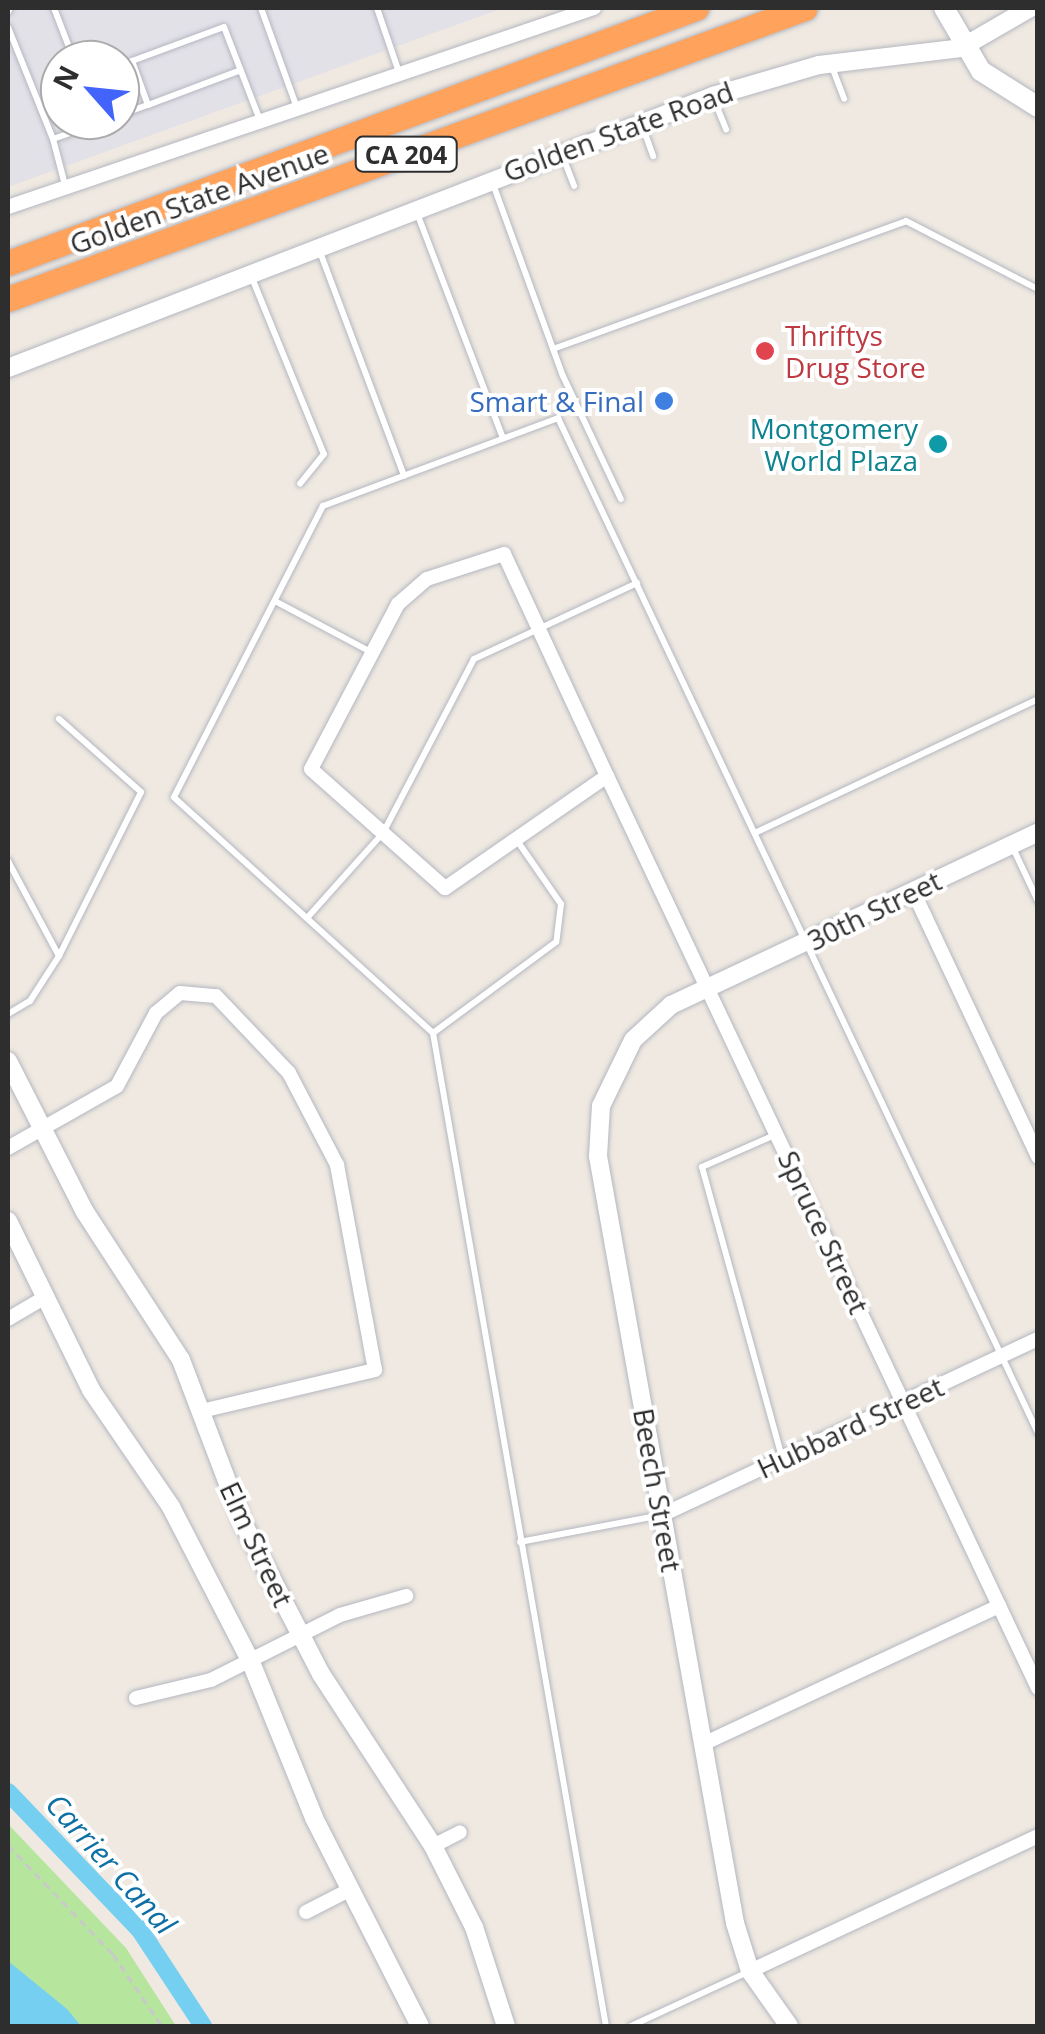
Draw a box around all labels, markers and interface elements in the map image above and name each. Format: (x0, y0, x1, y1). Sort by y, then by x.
north arrow (40, 40, 140, 140)
text: N (43, 59, 87, 96)
street label: Golden State Road (498, 74, 738, 188)
road number: CA 204 (354, 134, 458, 174)
street label: Golden State Avenue (65, 136, 333, 260)
place label: Thriftys Drug Store (785, 318, 926, 384)
marker: Thriftys Drug Store (754, 340, 776, 362)
place label: Smart & Final (469, 384, 644, 418)
marker: Smart & Final (653, 390, 675, 412)
place label: Montgomery World Plaza (750, 411, 918, 477)
marker: Montgomery World Plaza (927, 433, 949, 455)
street label: 30th Street (802, 863, 946, 957)
street label: Spruce Street (772, 1145, 876, 1319)
street label: Hubbard Street (752, 1369, 948, 1485)
street label: Beech Street (627, 1406, 689, 1574)
street label: Elm Street (213, 1476, 301, 1612)
water label: Carrier Canal (38, 1786, 184, 1942)

